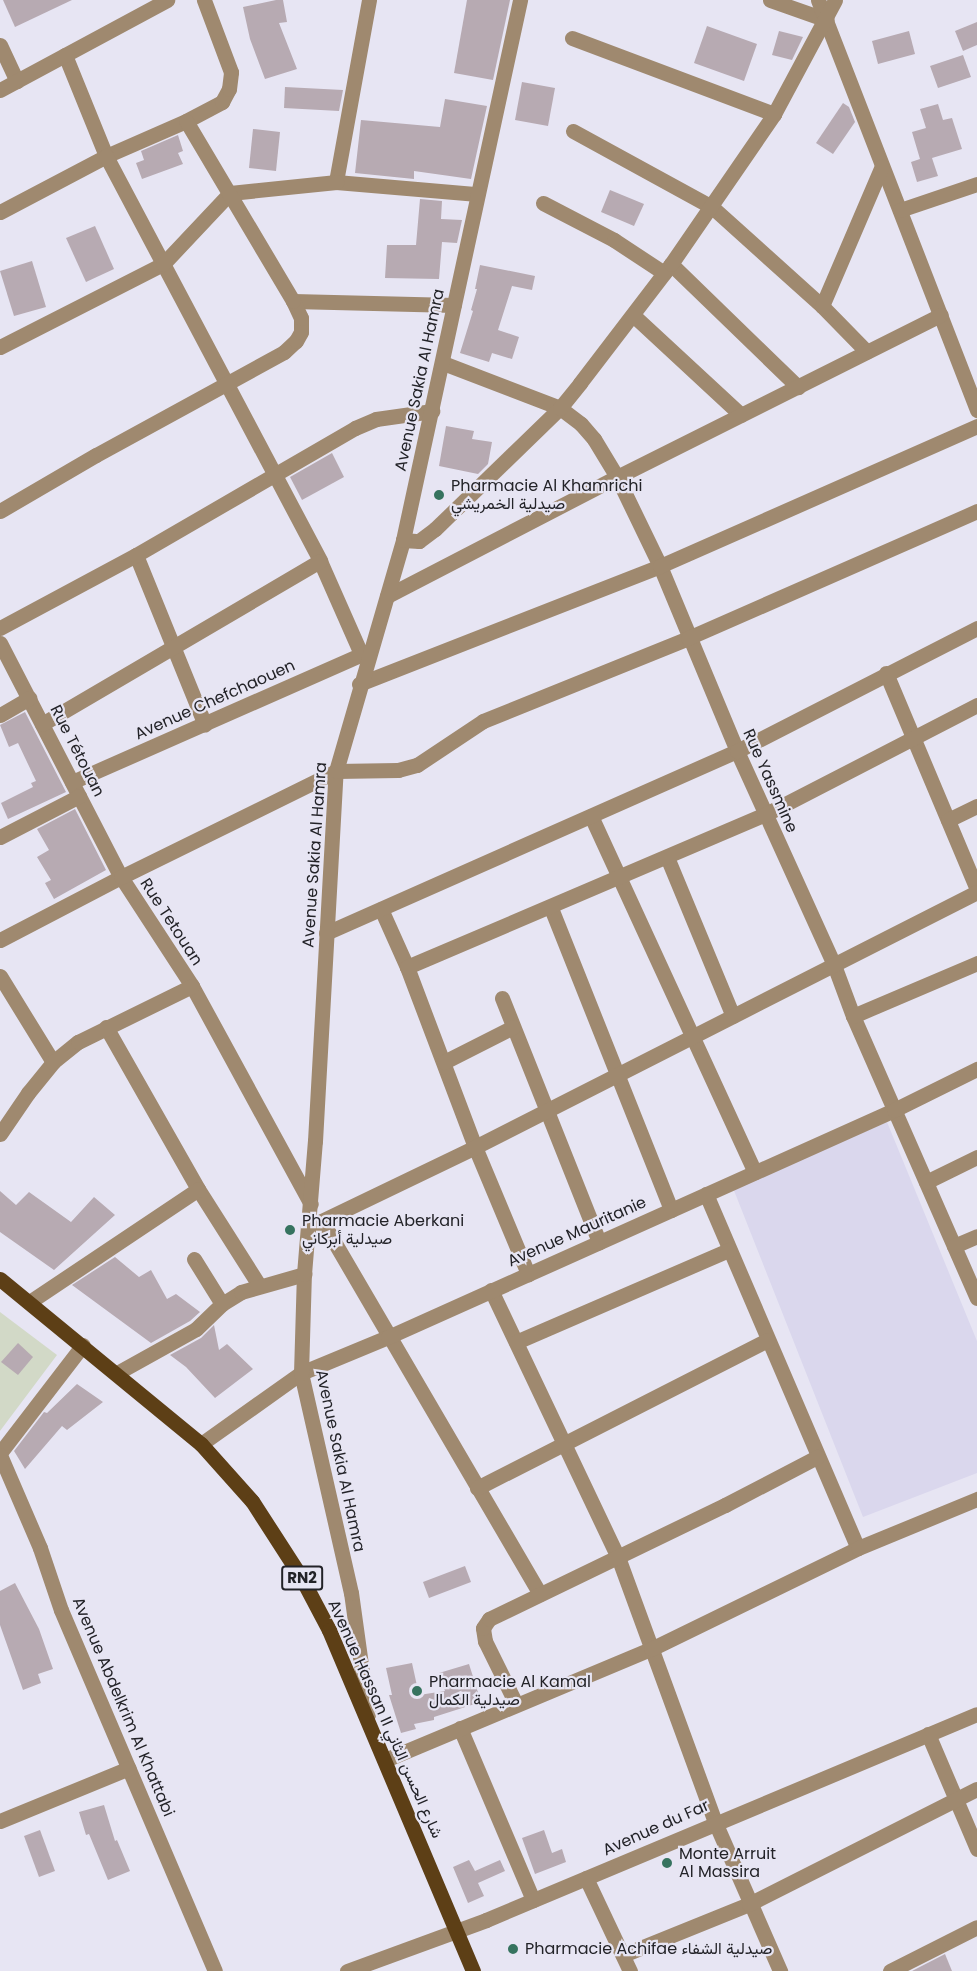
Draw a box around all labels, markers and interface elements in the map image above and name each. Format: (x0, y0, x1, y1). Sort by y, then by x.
street label: Avenue Sakia Al Hamra (391, 287, 449, 473)
place label: Pharmacie Al Khamrichi صيدلية الخمريشي (451, 476, 642, 514)
marker: Pharmacie Al Khamrichi صيدلية الخمريشي (432, 488, 446, 502)
street label: Avenue Chefchaouen (132, 656, 298, 744)
street label: Rue Tétouan (46, 702, 108, 800)
street label: Rue Yassmine (739, 726, 801, 836)
street label: Avenue Sakia Al Hamra (299, 762, 331, 948)
street label: Rue Tetouan (136, 875, 206, 969)
street label: Avenue Mauritanie (505, 1193, 649, 1271)
place label: Pharmacie Aberkani صيدلية أبركاني (302, 1211, 464, 1249)
marker: Pharmacie Aberkani صيدلية أبركاني (283, 1223, 297, 1237)
street label: Avenue Sakia Al Hamra (311, 1368, 369, 1554)
road number: RN2 (281, 1566, 323, 1590)
street label: Avenue Abdelkrim Al Khattabi (68, 1594, 178, 1820)
street label: Avenue Hassan II شارع الحسن الثاني (324, 1597, 446, 1841)
place label: Pharmacie Al Kamal صيدلية الكمال (429, 1672, 591, 1710)
marker: Pharmacie Al Kamal صيدلية الكمال (410, 1684, 424, 1698)
street label: Avenue du Far (600, 1796, 712, 1860)
place label: Monte Arruit Al Massira (679, 1844, 776, 1882)
marker: Monte Arruit Al Massira (660, 1856, 674, 1870)
place label: Pharmacie Achifae صيدلية الشفاء (525, 1939, 772, 1959)
marker: Pharmacie Achifae صيدلية الشفاء (506, 1942, 520, 1956)

